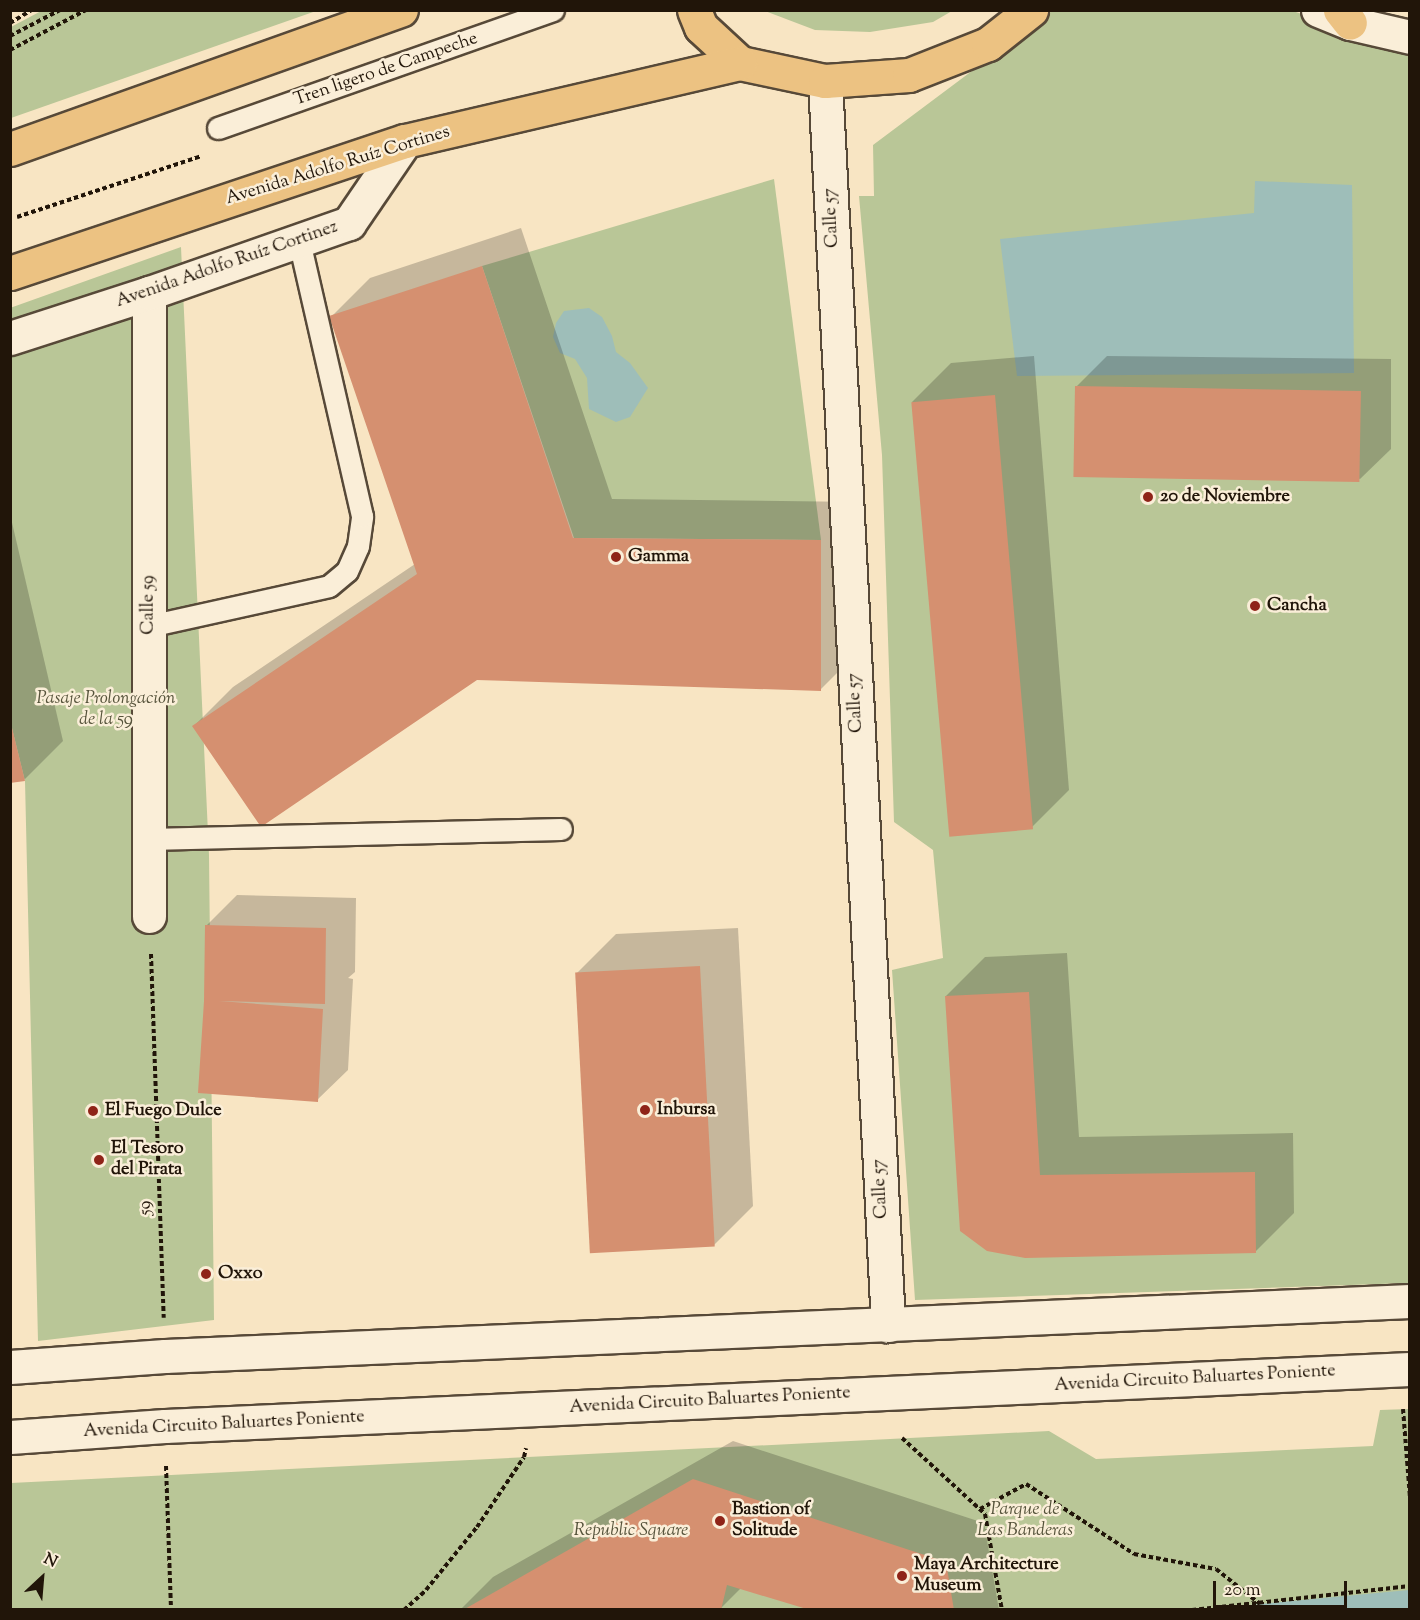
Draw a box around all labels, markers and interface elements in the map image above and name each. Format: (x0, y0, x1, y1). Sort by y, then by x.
street label: Tren ligero de Campeche (291, 28, 481, 112)
street label: Avenida Adolfo Ruíz Cortines (223, 122, 453, 210)
street label: Calle 57 (820, 188, 844, 248)
street label: Avenida Adolfo Ruíz Cortinez (113, 217, 341, 313)
place label: 20 de Noviembre (1160, 486, 1290, 508)
marker: 20 de Noviembre (1141, 490, 1155, 504)
place label: Gamma (628, 546, 689, 568)
marker: Gamma (609, 550, 623, 564)
street label: Calle 59 (138, 575, 160, 635)
place label: Cancha (1267, 595, 1327, 617)
marker: Cancha (1248, 599, 1262, 613)
street label: Calle 57 (844, 673, 868, 733)
park label: Pasaje Prolongación de la 59 (36, 689, 176, 732)
place label: Inbursa (657, 1099, 716, 1121)
place label: El Fuego Dulce (105, 1100, 222, 1122)
marker: Inbursa (638, 1103, 652, 1117)
marker: El Fuego Dulce (86, 1104, 100, 1118)
place label: El Tesoro del Pirata (111, 1139, 184, 1182)
marker: El Tesoro del Pirata (92, 1153, 106, 1167)
street label: Calle 57 (869, 1159, 893, 1219)
street label: 59 (135, 1200, 157, 1216)
place label: Oxxo (218, 1263, 263, 1285)
marker: Oxxo (199, 1267, 213, 1281)
street label: Avenida Circuito Baluartes Poniente (1054, 1361, 1336, 1397)
street label: Avenida Circuito Baluartes Poniente (569, 1383, 851, 1419)
street label: Avenida Circuito Baluartes Poniente (83, 1407, 365, 1443)
place label: Bastion of Solitude (732, 1500, 810, 1543)
park label: Parque de Las Banderas (977, 1500, 1073, 1543)
marker: Bastion of Solitude (713, 1514, 727, 1528)
park label: Republic Square (574, 1520, 688, 1542)
north arrow (12, 1548, 72, 1608)
text: N (39, 1548, 61, 1575)
place label: Maya Architecture Museum (914, 1555, 1059, 1598)
marker: Maya Architecture Museum (895, 1569, 909, 1583)
scale bar (1216, 1569, 1350, 1607)
text: 20 m (1224, 1578, 1261, 1604)

